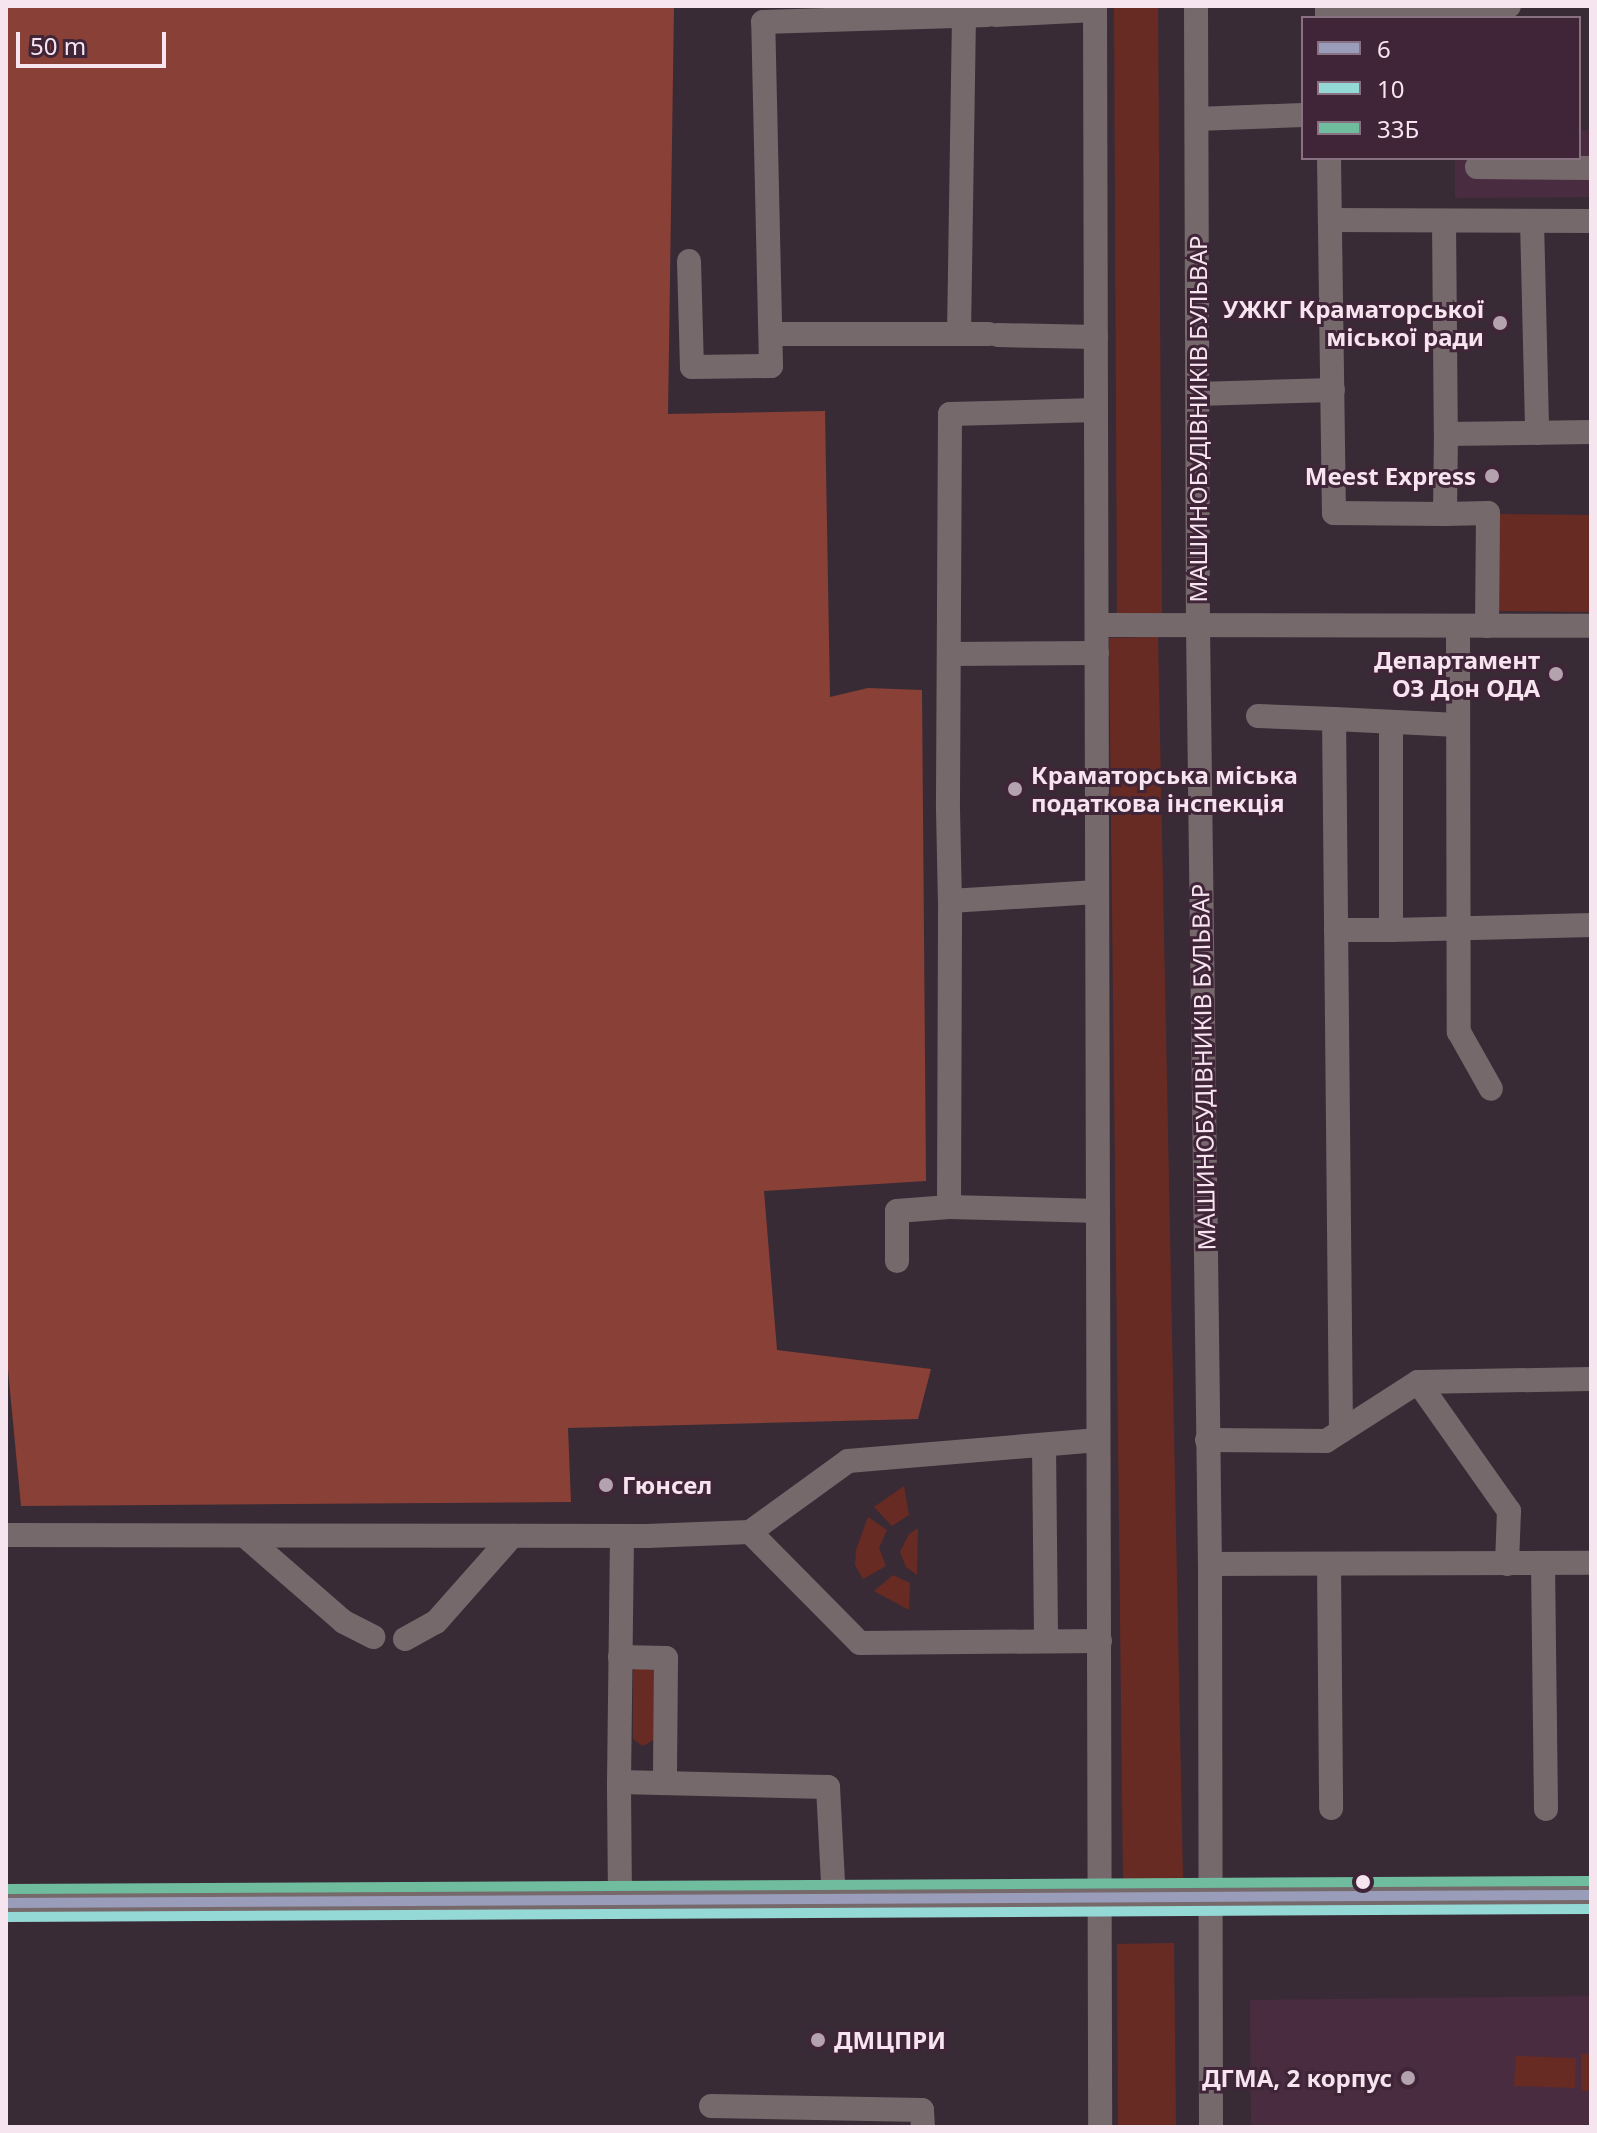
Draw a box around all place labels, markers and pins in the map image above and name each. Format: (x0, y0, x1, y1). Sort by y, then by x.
place label: УЖКГ Краматорської міської ради (1223, 295, 1484, 351)
marker: УЖКГ Краматорської міської ради (1491, 314, 1509, 332)
place label: Meest Express (1305, 462, 1476, 490)
marker: Meest Express (1483, 467, 1501, 485)
place label: Департамент ОЗ Дон ОДА (1374, 646, 1540, 702)
marker: Департамент ОЗ Дон ОДА (1547, 665, 1565, 683)
place label: Краматорська міська податкова інспекція (1031, 761, 1298, 817)
marker: Краматорська міська податкова інспекція (1006, 780, 1024, 798)
place label: Гюнсел (622, 1471, 712, 1499)
marker: Гюнсел (597, 1476, 615, 1494)
unlabelled marker (1355, 1874, 1371, 1890)
place label: ДМЦПРИ (834, 2026, 946, 2054)
marker: ДМЦПРИ (809, 2031, 827, 2049)
place label: ДГМА, 2 корпус (1202, 2064, 1392, 2092)
marker: ДГМА, 2 корпус (1399, 2069, 1417, 2087)

